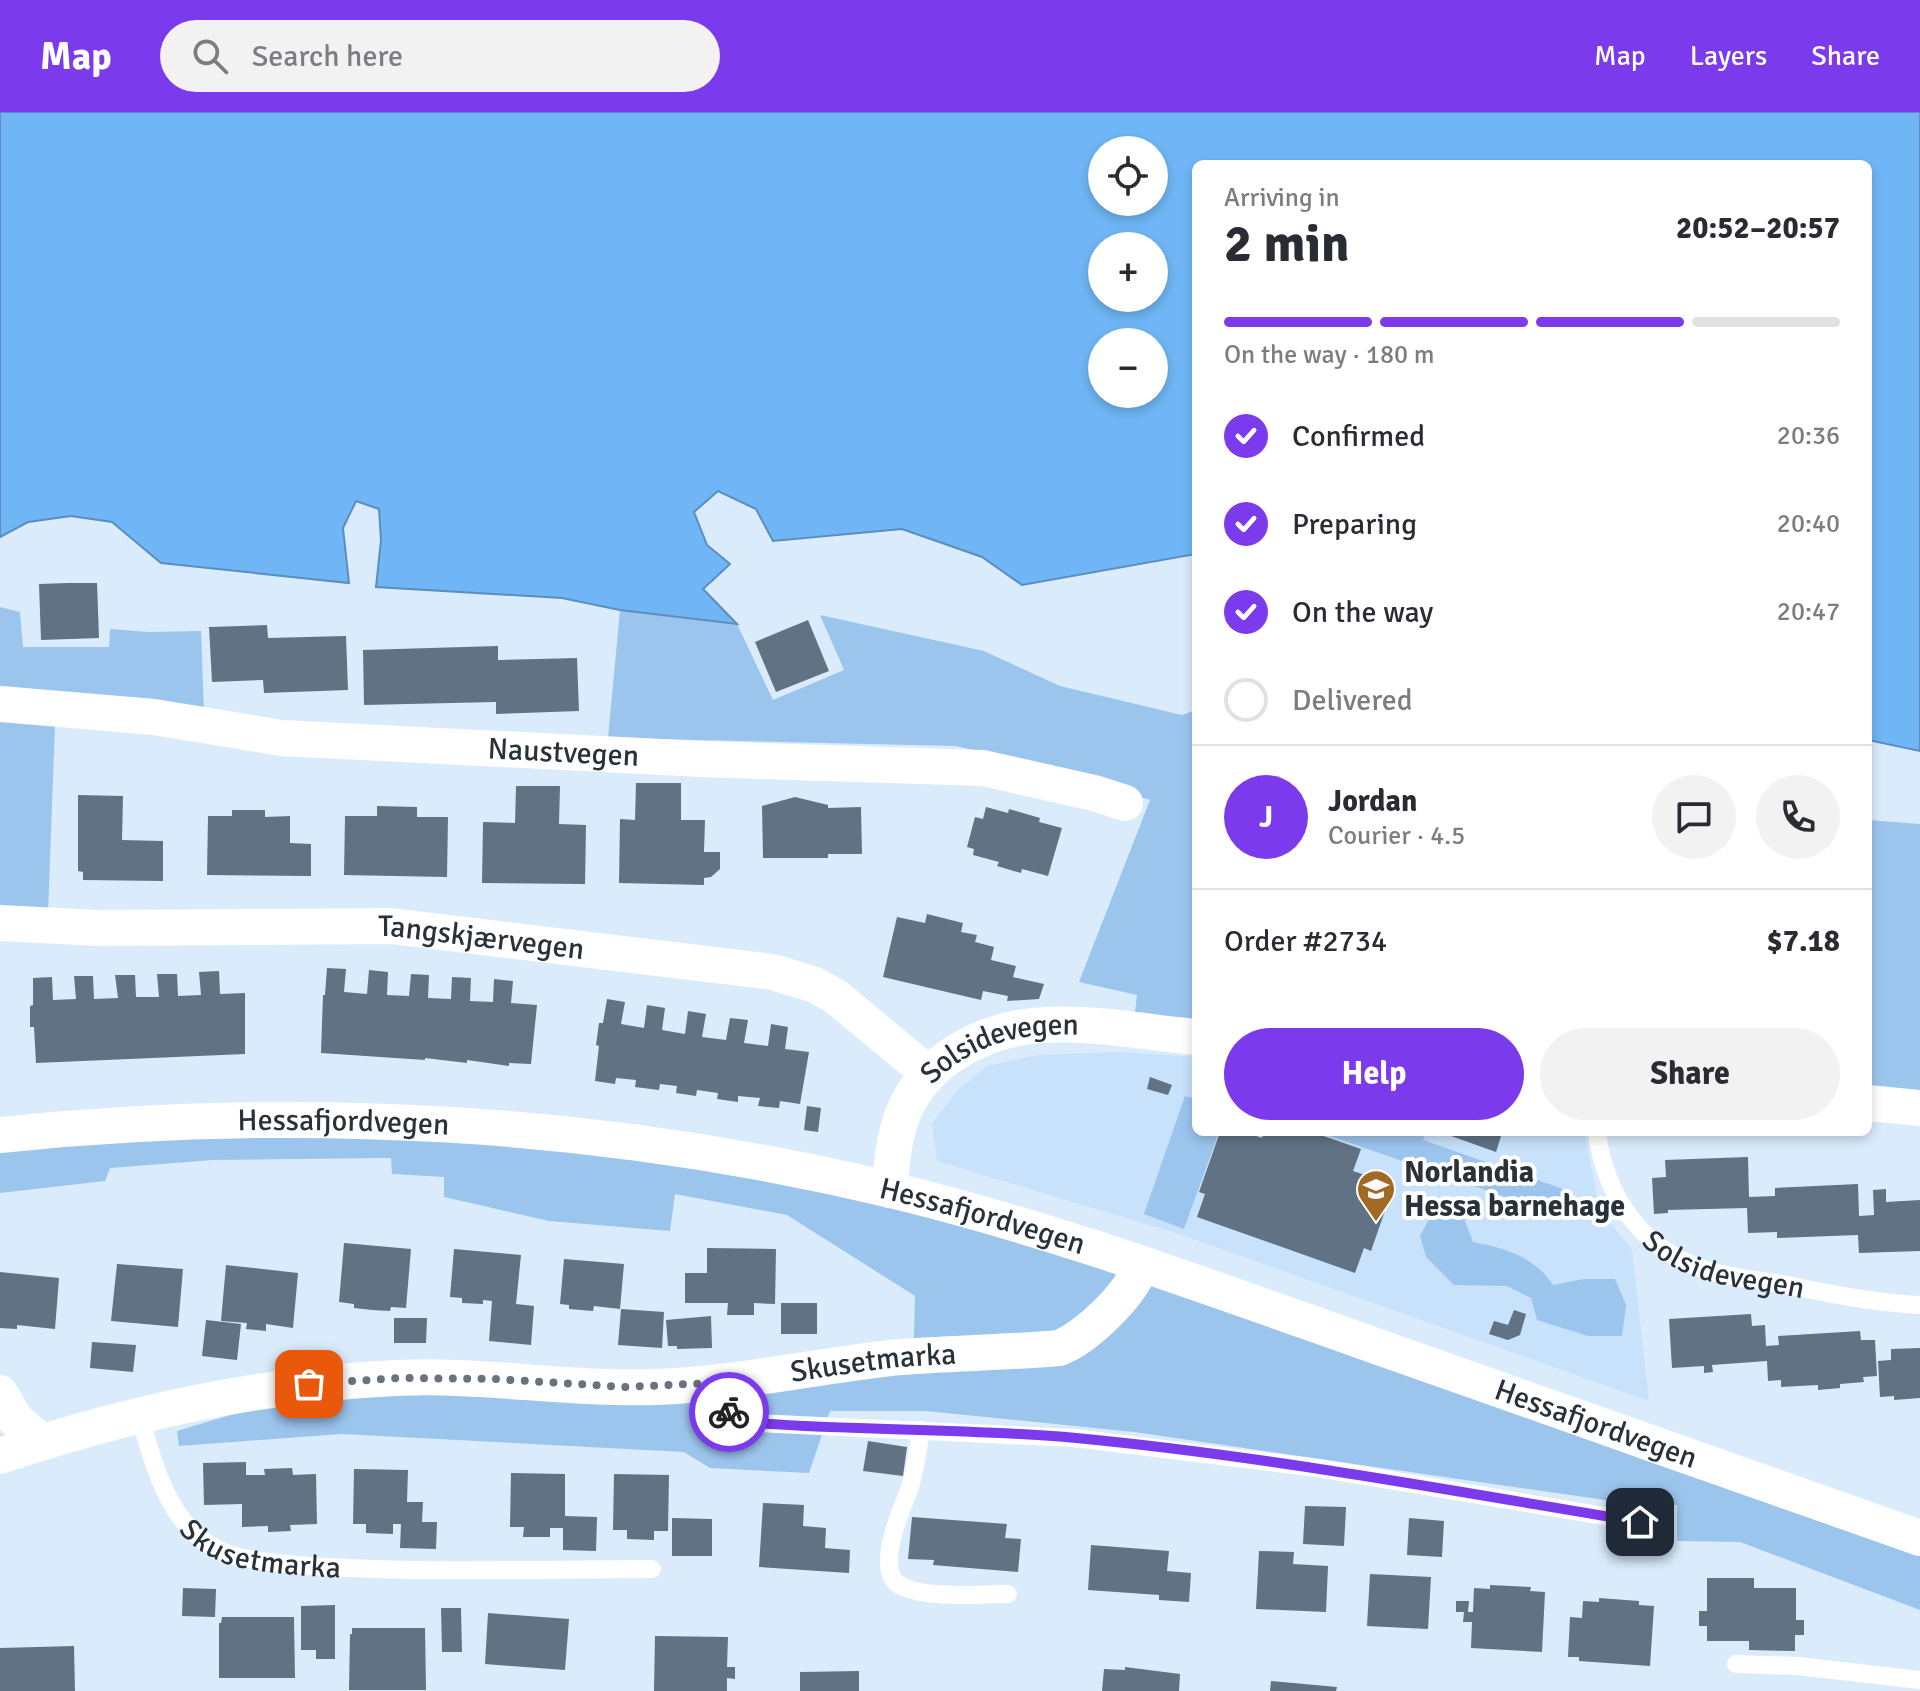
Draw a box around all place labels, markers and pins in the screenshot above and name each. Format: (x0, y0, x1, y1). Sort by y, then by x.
place label: Norlandia Hessa barnehage (1404, 1154, 1625, 1225)
school or university icon: Norlandia Hessa barnehage (1355, 1168, 1397, 1223)
pin (275, 1350, 343, 1418)
pin (1606, 1488, 1674, 1556)

